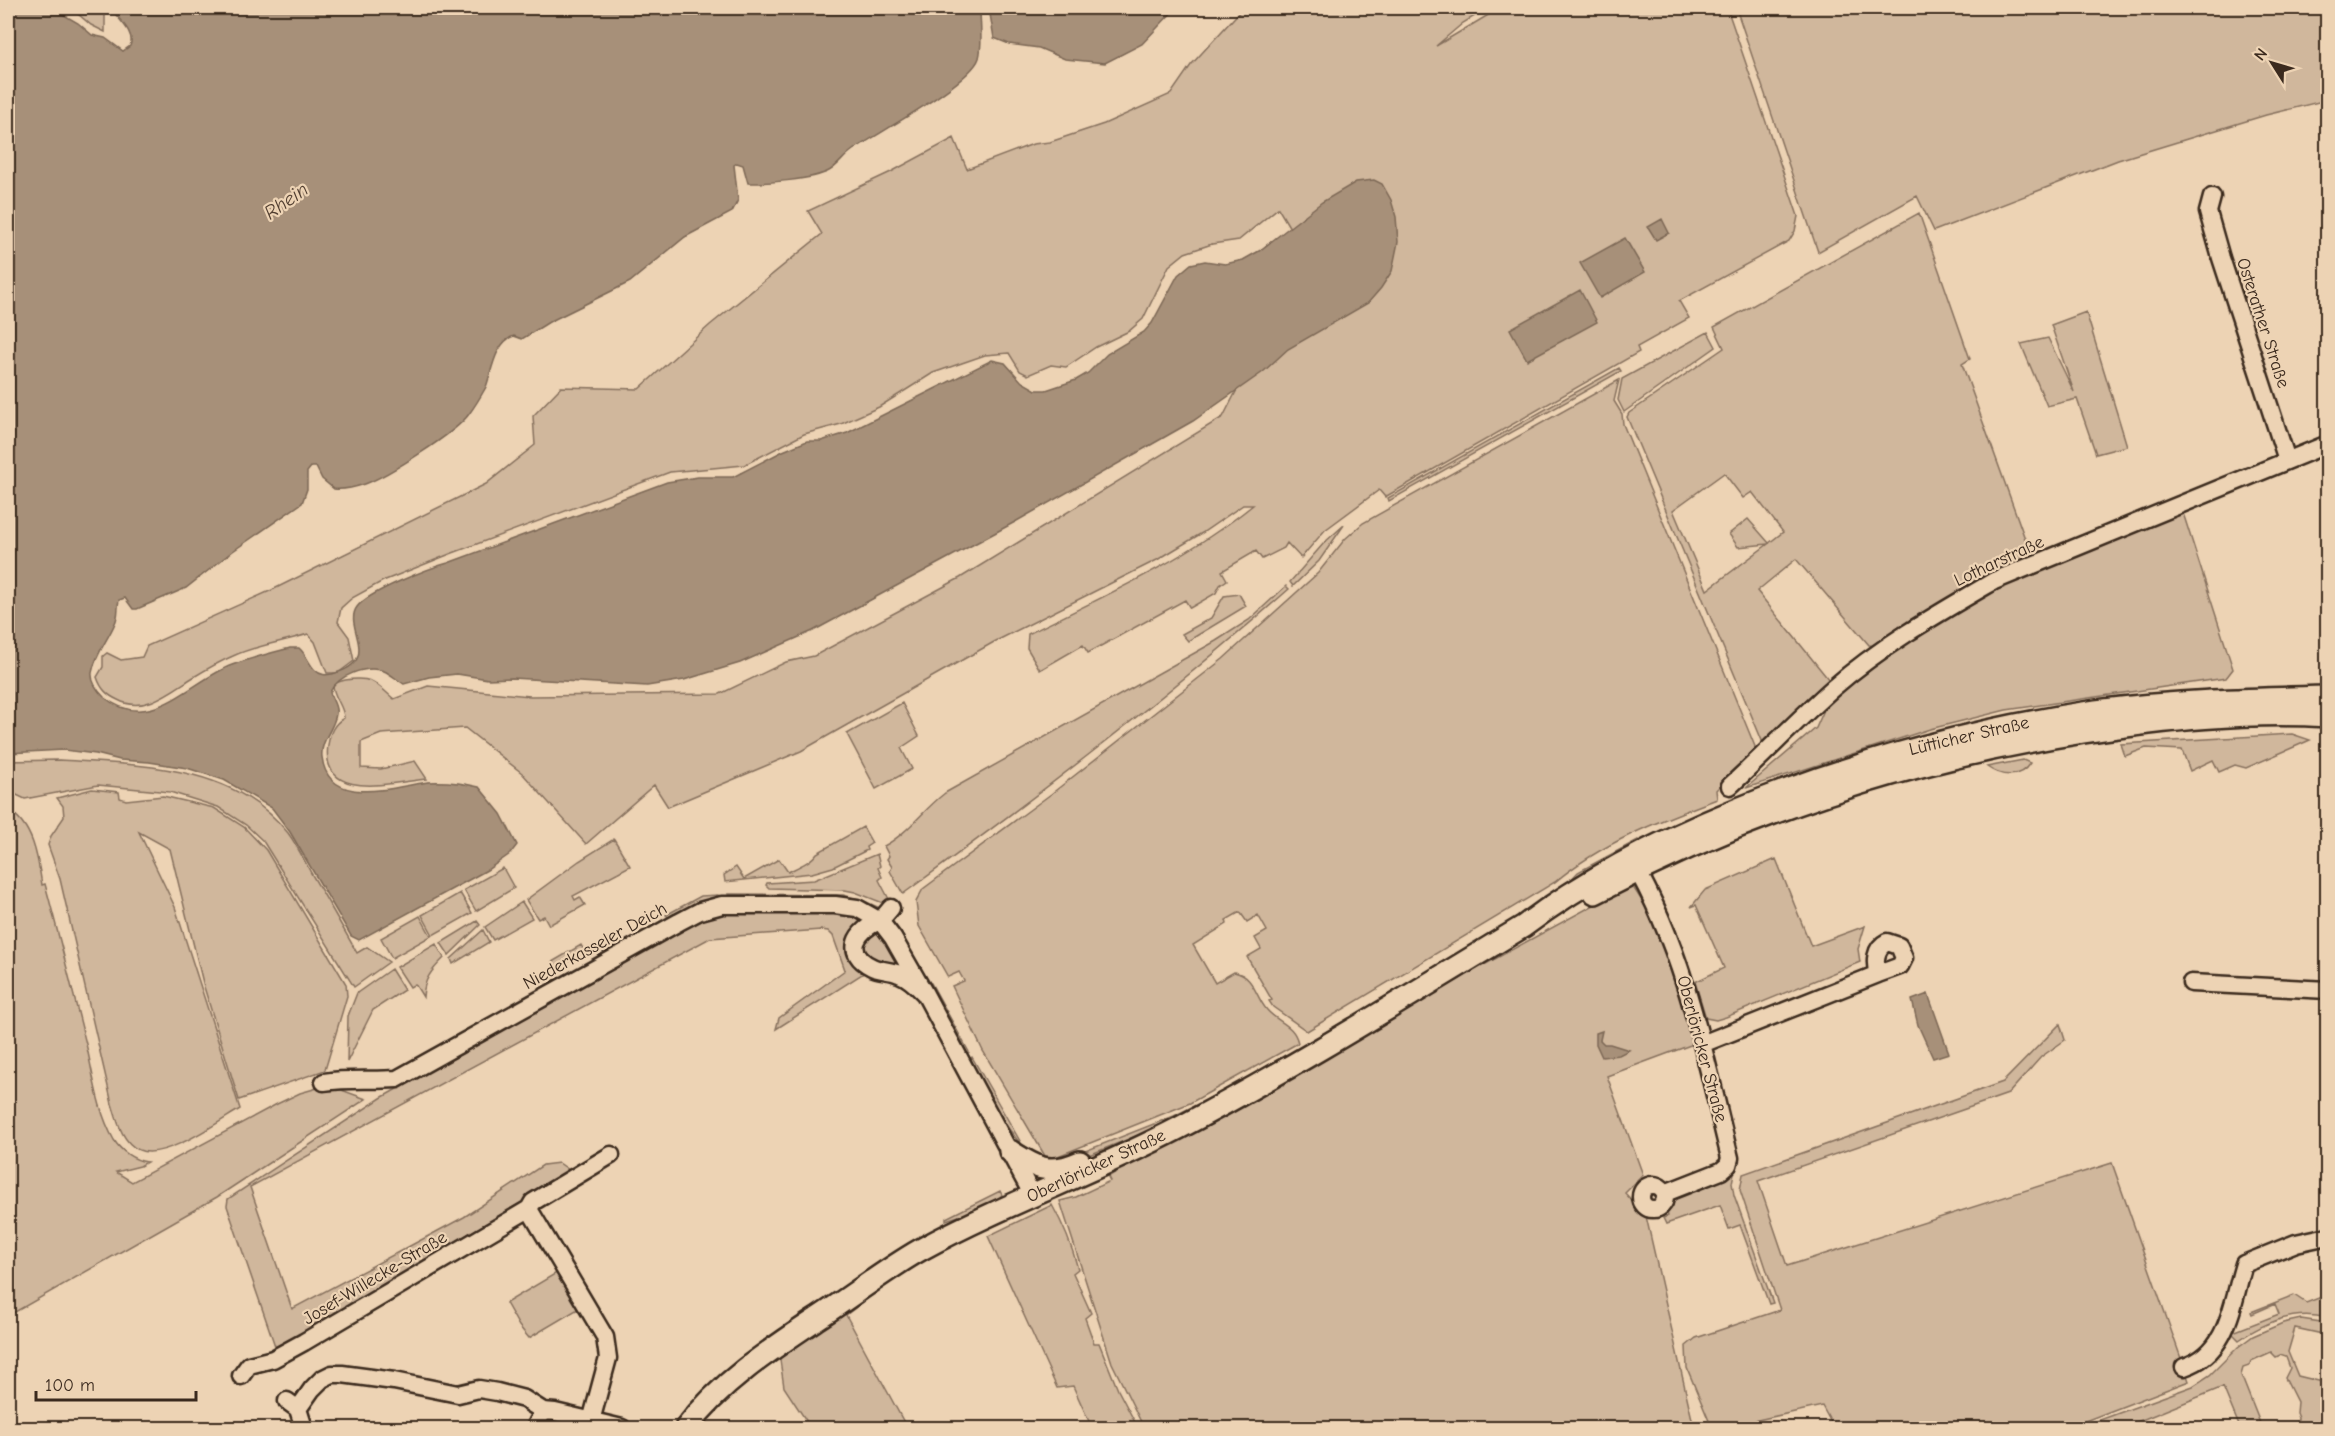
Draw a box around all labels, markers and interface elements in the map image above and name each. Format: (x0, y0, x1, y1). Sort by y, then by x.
north arrow (2242, 33, 2302, 93)
text: N (2250, 45, 2271, 64)
water label: Rhein (260, 178, 312, 224)
street label: Osterather Straße (2232, 255, 2294, 391)
street label: Lotharstraße (1951, 531, 2047, 591)
street label: Lütticher Straße (1907, 712, 2031, 760)
street label: Niederkasseler Deich (519, 898, 671, 994)
street label: Oberlöricker Straße (1672, 973, 1732, 1125)
street label: Oberlöricker Straße (1023, 1125, 1169, 1207)
street label: Josef-Willecke-Straße (299, 1227, 451, 1329)
scale bar (36, 1364, 196, 1402)
text: 100 m (45, 1375, 95, 1396)

